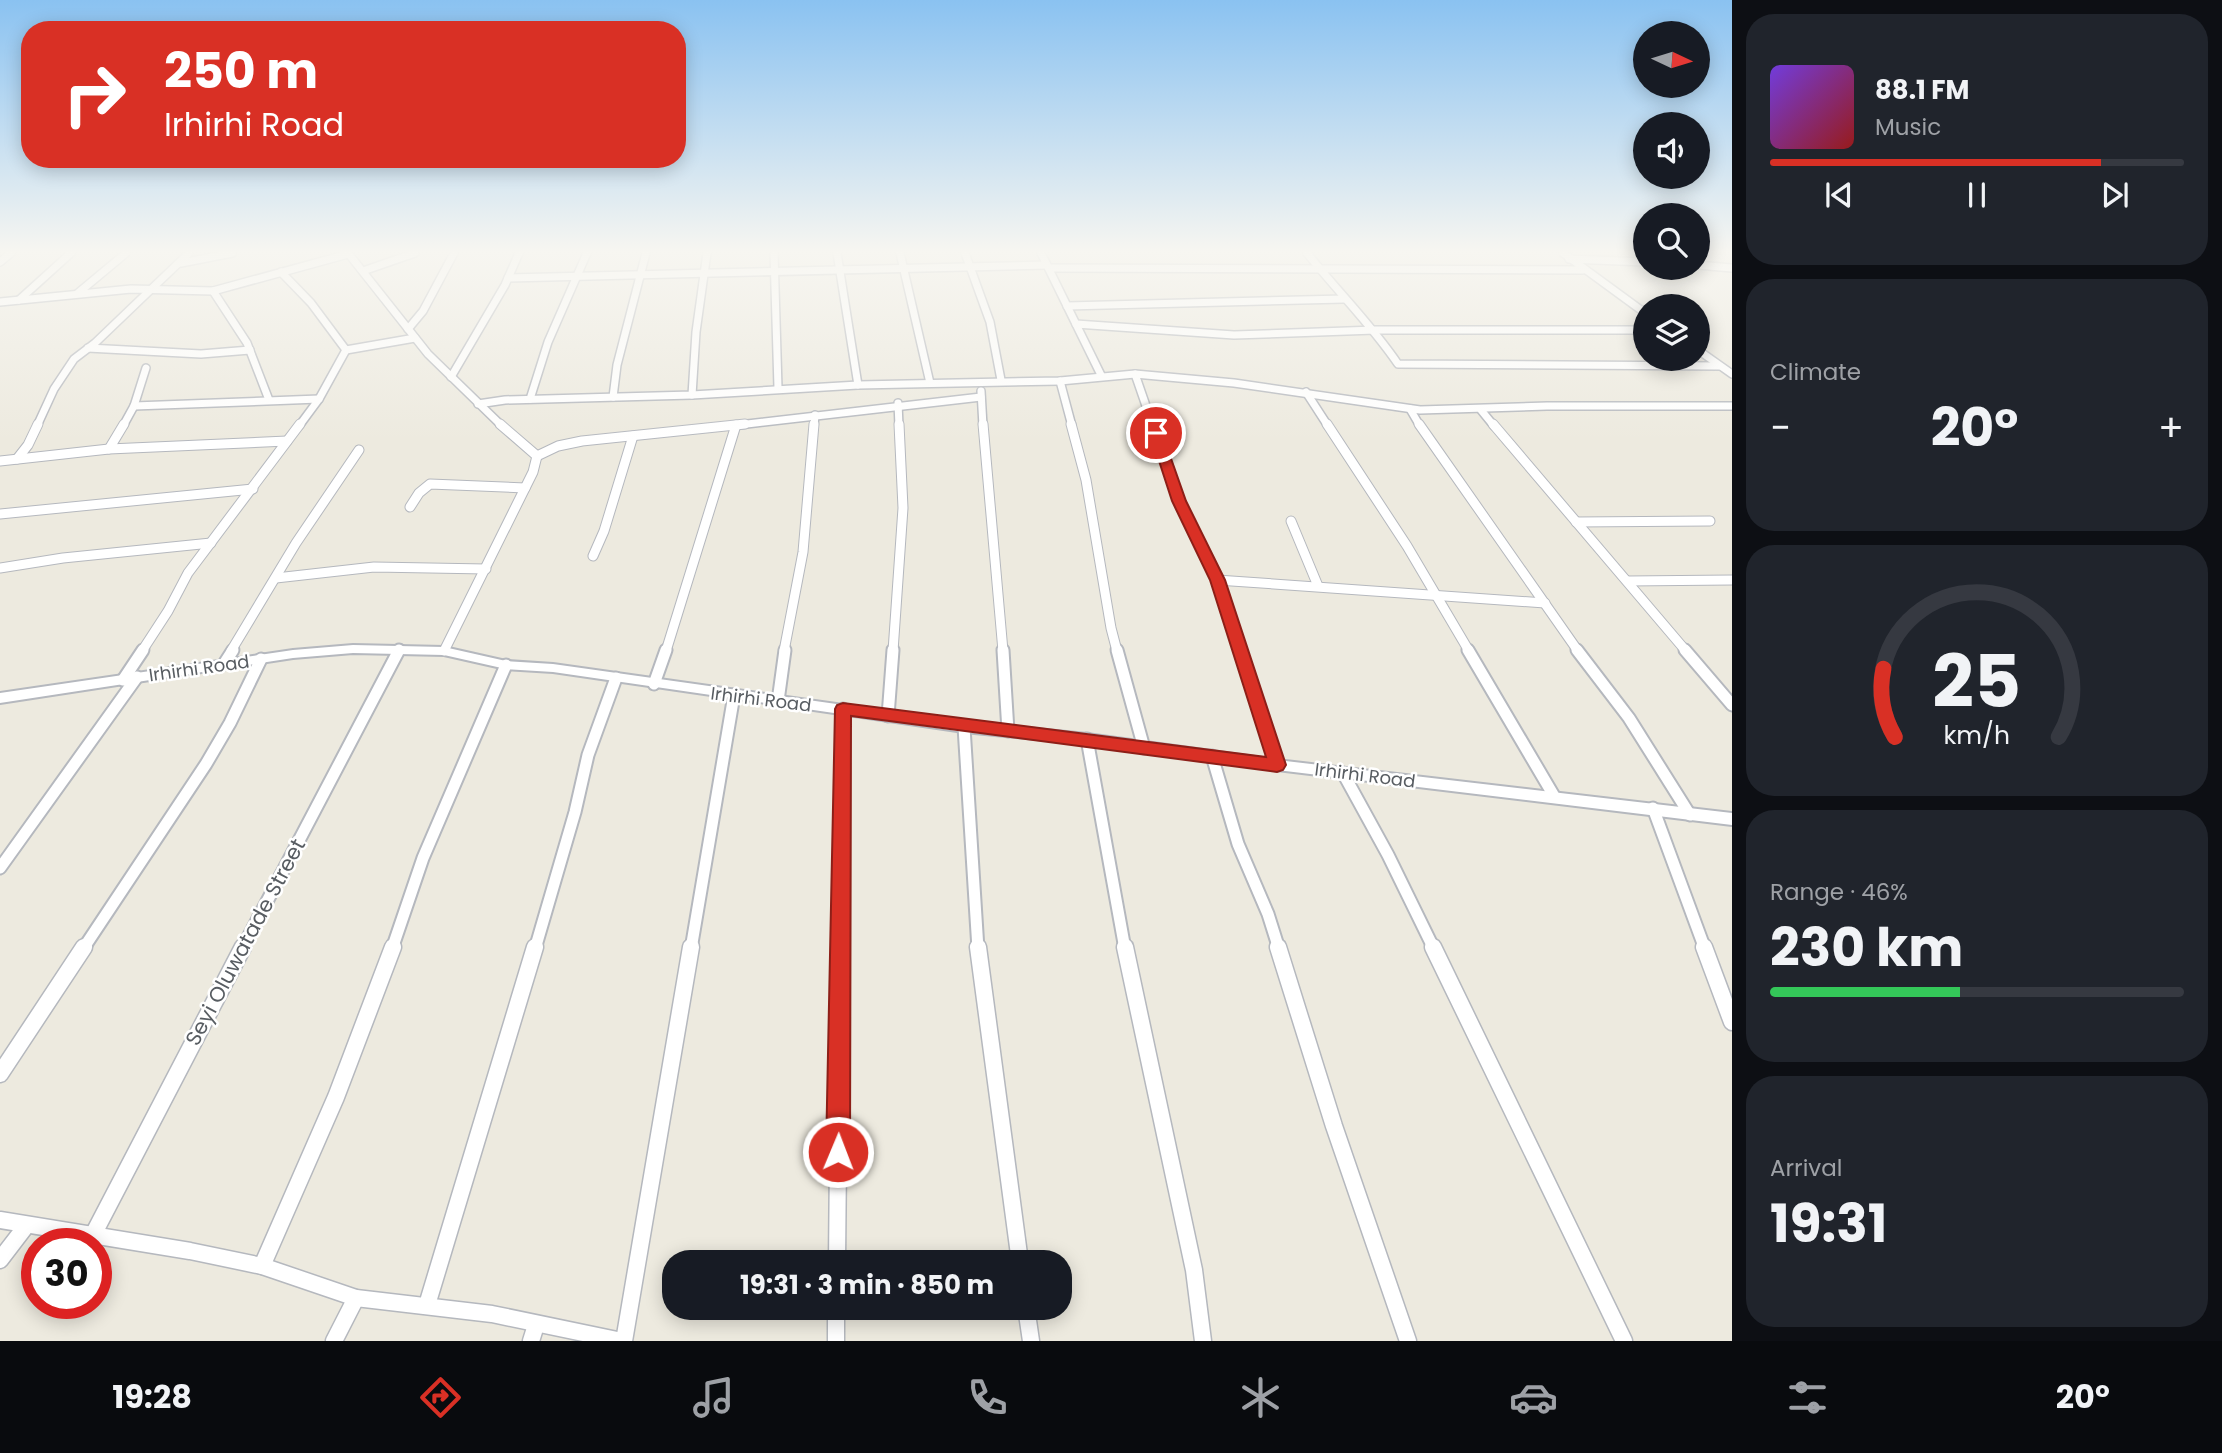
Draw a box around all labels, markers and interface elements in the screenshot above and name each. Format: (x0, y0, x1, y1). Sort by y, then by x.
north arrow (1633, 21, 1710, 98)
map controls (1633, 21, 1710, 371)
text: 250 m (164, 37, 318, 105)
icon: right (49, 49, 140, 140)
text: 88.1 FM (1875, 72, 1969, 108)
text: Irhirhi Road (164, 102, 344, 147)
text: Music (1875, 111, 1941, 143)
button: sound (1633, 112, 1710, 189)
icon: previous (1820, 176, 1858, 214)
icon: pause (1958, 176, 1996, 214)
icon: next (2096, 176, 2134, 214)
button: search (1633, 203, 1710, 280)
button: layers (1633, 294, 1710, 371)
text: Climate (1770, 356, 1861, 388)
text: 20° (1931, 391, 2018, 464)
text: − (1770, 401, 1791, 454)
text: + (2158, 401, 2184, 454)
pin (1126, 403, 1186, 463)
icon: arrive (1137, 414, 1175, 452)
text: 25 (1933, 631, 2021, 732)
street label: Irhirhi Road (147, 649, 251, 687)
street label: Irhirhi Road (709, 680, 813, 718)
text: km/h (1944, 717, 2010, 752)
street label: Irhirhi Road (1313, 756, 1417, 794)
street label: Seyi Oluwatade Street (178, 833, 312, 1051)
text: Range · 46% (1770, 876, 1908, 908)
text: 230 km (1770, 911, 1963, 984)
position arrow (801, 1115, 875, 1189)
text: Arrival (1770, 1152, 1842, 1184)
text: 19:31 (1770, 1187, 1887, 1260)
speed limit sign: 30 (21, 1228, 112, 1319)
text: 19:31 · 3 min · 850 m (740, 1267, 994, 1303)
icon: directions (416, 1373, 465, 1422)
icon: music (689, 1373, 738, 1422)
icon: phone (963, 1373, 1012, 1422)
icon: climate (1236, 1373, 1285, 1422)
icon: car (1509, 1373, 1558, 1422)
icon: filters (1783, 1373, 1832, 1422)
text: 19:28 (112, 1374, 192, 1419)
text: 20° (2056, 1374, 2110, 1419)

